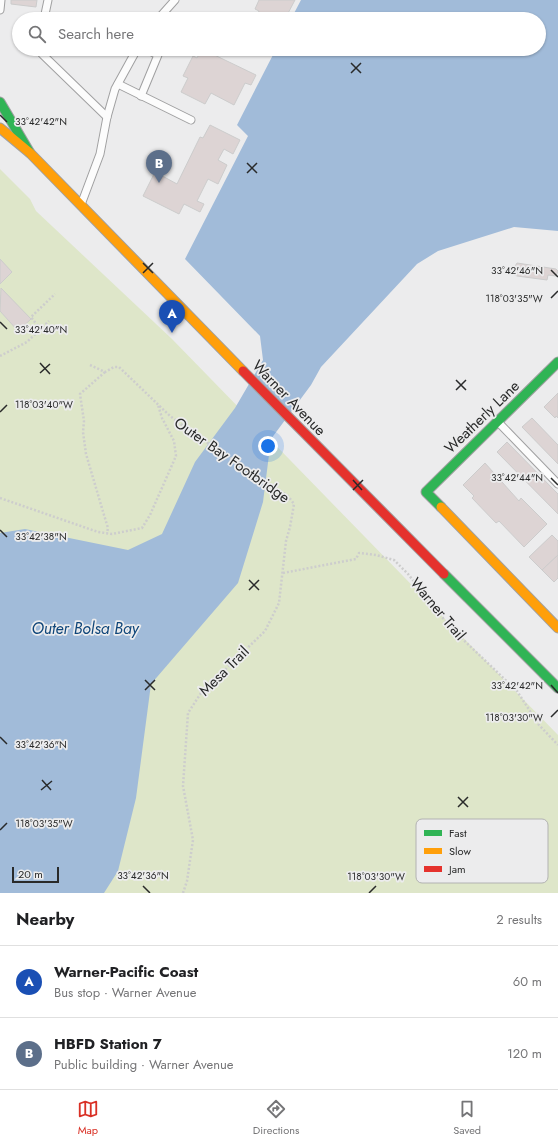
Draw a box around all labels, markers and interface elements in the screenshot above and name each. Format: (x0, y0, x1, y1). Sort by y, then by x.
search box (12, 12, 546, 56)
icon: search (26, 23, 48, 45)
text: Search here (58, 23, 134, 45)
text: 33°42'42"N (15, 114, 67, 129)
pin: B (146, 150, 172, 183)
text: 33°42'46"N (491, 263, 543, 278)
text: 118°03'35"W (485, 291, 543, 306)
pin: A (159, 300, 185, 333)
text: 33°42'40"N (15, 322, 67, 337)
street label: Warner Avenue (247, 355, 331, 441)
street label: Weatherly Lane (439, 375, 525, 459)
text: 118°03'40"W (15, 397, 73, 412)
street label: Outer Bay Footbridge (170, 412, 295, 508)
your location (258, 436, 278, 456)
text: 33°42'44"N (491, 470, 543, 485)
text: 33°42'38"N (15, 529, 67, 544)
street label: Warner Trail (405, 573, 471, 645)
water label: Outer Bolsa Bay (31, 617, 140, 640)
street label: Mesa Trail (194, 641, 254, 701)
text: 33°42'42"N (491, 678, 543, 693)
text: 118°03'30"W (485, 710, 543, 725)
text: 33°42'36"N (15, 737, 67, 752)
text: 118°03'35"W (15, 816, 73, 831)
legend (416, 819, 548, 883)
text: Fast (449, 825, 467, 841)
text: Slow (449, 843, 471, 859)
text: Jam (447, 861, 466, 877)
scale bar (12, 865, 59, 884)
text: 20 m (18, 866, 43, 882)
text: 33°42'36"N (117, 868, 169, 883)
text: 118°03'30"W (347, 869, 405, 884)
text: Nearby (16, 907, 74, 931)
text: 2 results (496, 910, 542, 929)
text: Warner-Pacific Coast (54, 961, 198, 983)
text: A (24, 972, 34, 991)
text: 60 m (513, 972, 542, 991)
text: Bus stop · Warner Avenue (54, 983, 196, 1002)
text: HBFD Station 7 (54, 1033, 162, 1055)
text: B (25, 1044, 33, 1063)
text: 120 m (507, 1044, 542, 1063)
text: Public building · Warner Avenue (54, 1055, 234, 1074)
tab: Map (77, 1098, 99, 1138)
tab: Directions (253, 1098, 299, 1138)
tab: Saved (453, 1098, 481, 1138)

